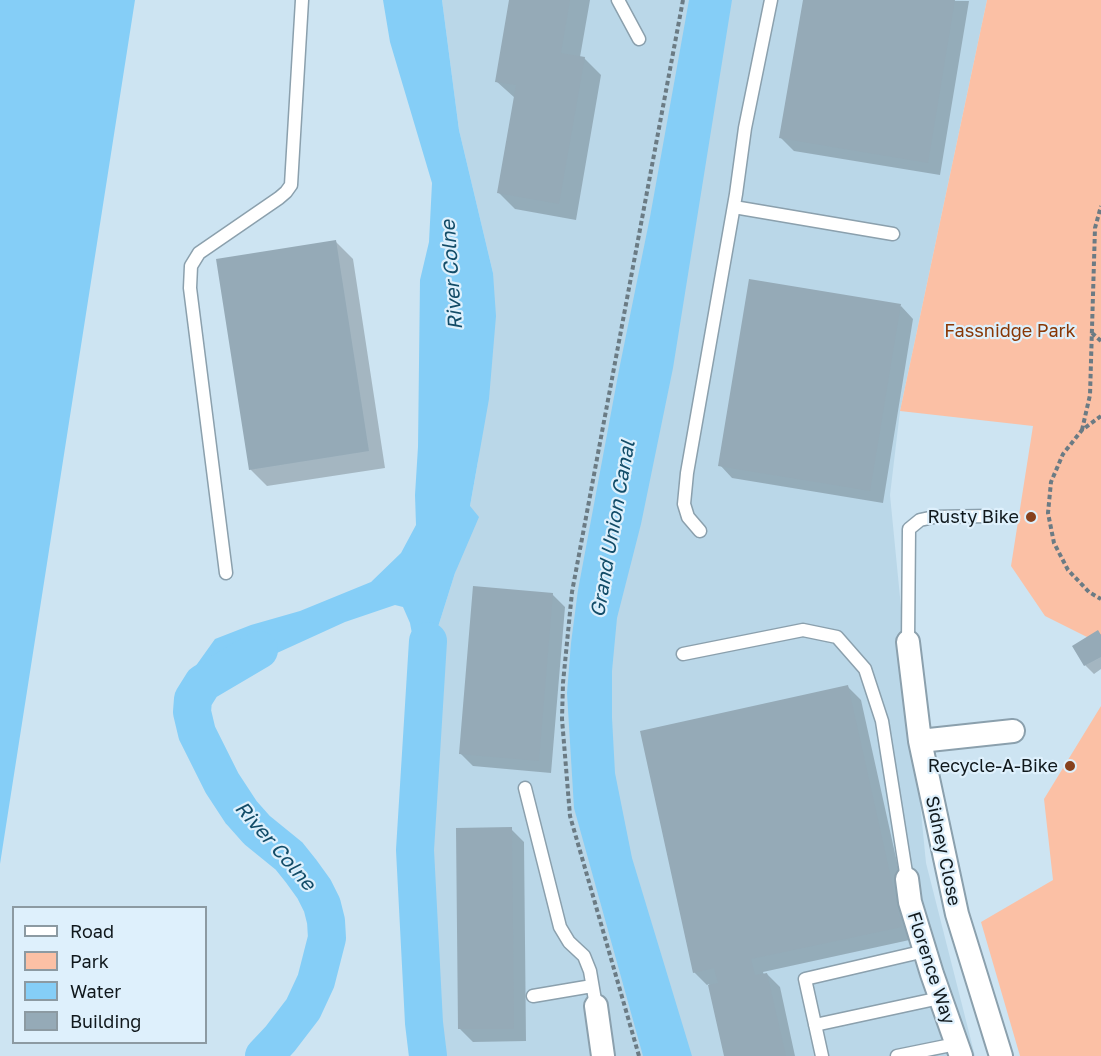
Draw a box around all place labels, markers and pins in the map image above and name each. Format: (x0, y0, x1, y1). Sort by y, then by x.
place label: Rusty Bike (927, 506, 1019, 528)
marker: Rusty Bike (1024, 510, 1038, 524)
place label: Recycle-A-Bike (928, 755, 1058, 777)
marker: Recycle-A-Bike (1063, 759, 1077, 773)

